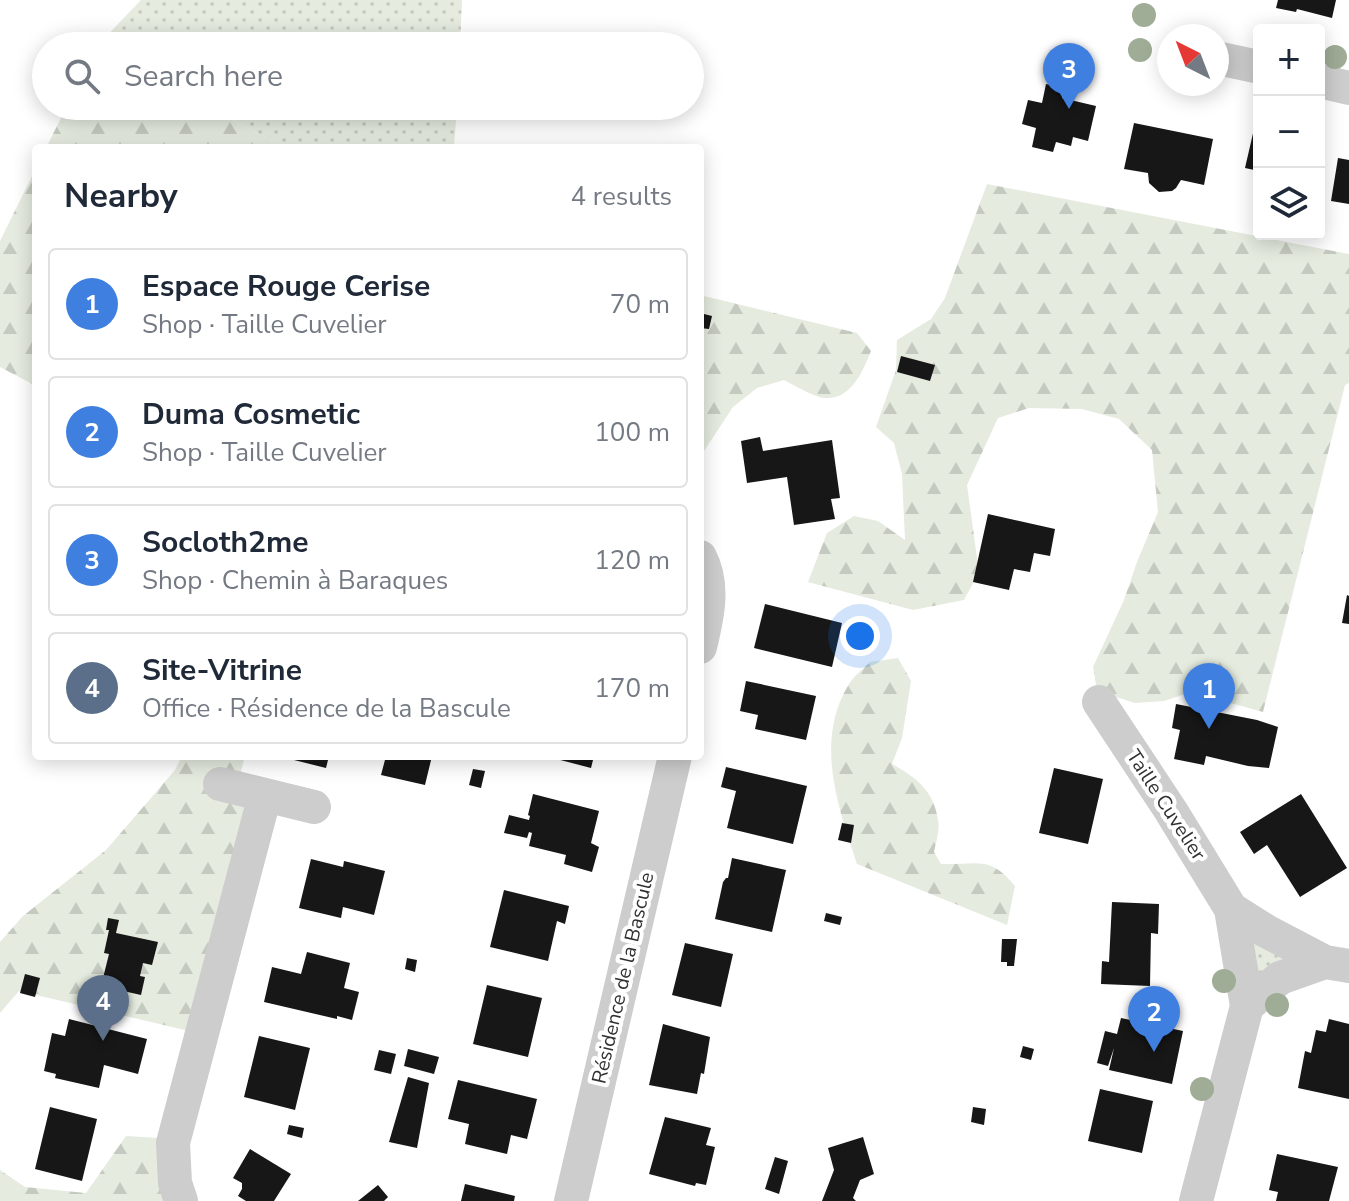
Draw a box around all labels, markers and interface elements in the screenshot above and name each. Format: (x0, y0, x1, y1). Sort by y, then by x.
north arrow (1157, 24, 1229, 96)
map controls (1253, 24, 1325, 240)
button: + (1253, 24, 1325, 96)
search box (32, 32, 704, 120)
pin: 3 (1043, 43, 1095, 109)
icon: search (60, 54, 104, 98)
text: Search here (124, 56, 283, 97)
button: − (1253, 96, 1325, 168)
button: layers (1253, 168, 1325, 240)
text: Nearby (64, 173, 178, 219)
text: 4 results (571, 179, 672, 214)
text: Espace Rouge Cerise (142, 266, 430, 307)
text: 1 (84, 287, 100, 322)
text: 70 m (610, 287, 670, 322)
text: Shop · Taille Cuvelier (142, 307, 387, 342)
text: Duma Cosmetic (142, 394, 360, 435)
text: 2 (84, 415, 100, 450)
text: 100 m (594, 415, 670, 450)
text: Shop · Taille Cuvelier (142, 435, 387, 470)
text: Socloth2me (142, 522, 309, 563)
text: 3 (84, 543, 100, 578)
text: 120 m (594, 543, 670, 578)
text: Shop · Chemin à Baraques (142, 563, 448, 598)
your location (840, 616, 880, 656)
text: Site-Vitrine (142, 650, 302, 691)
pin: 1 (1183, 663, 1235, 729)
text: 4 (84, 671, 100, 706)
text: 170 m (594, 671, 670, 706)
text: Office · Résidence de la Bascule (142, 691, 511, 726)
street label: Taille Cuvelier (1120, 744, 1212, 866)
street label: Résidence de la Bascule (586, 870, 660, 1086)
pin: 4 (77, 975, 129, 1041)
pin: 2 (1128, 986, 1180, 1052)

